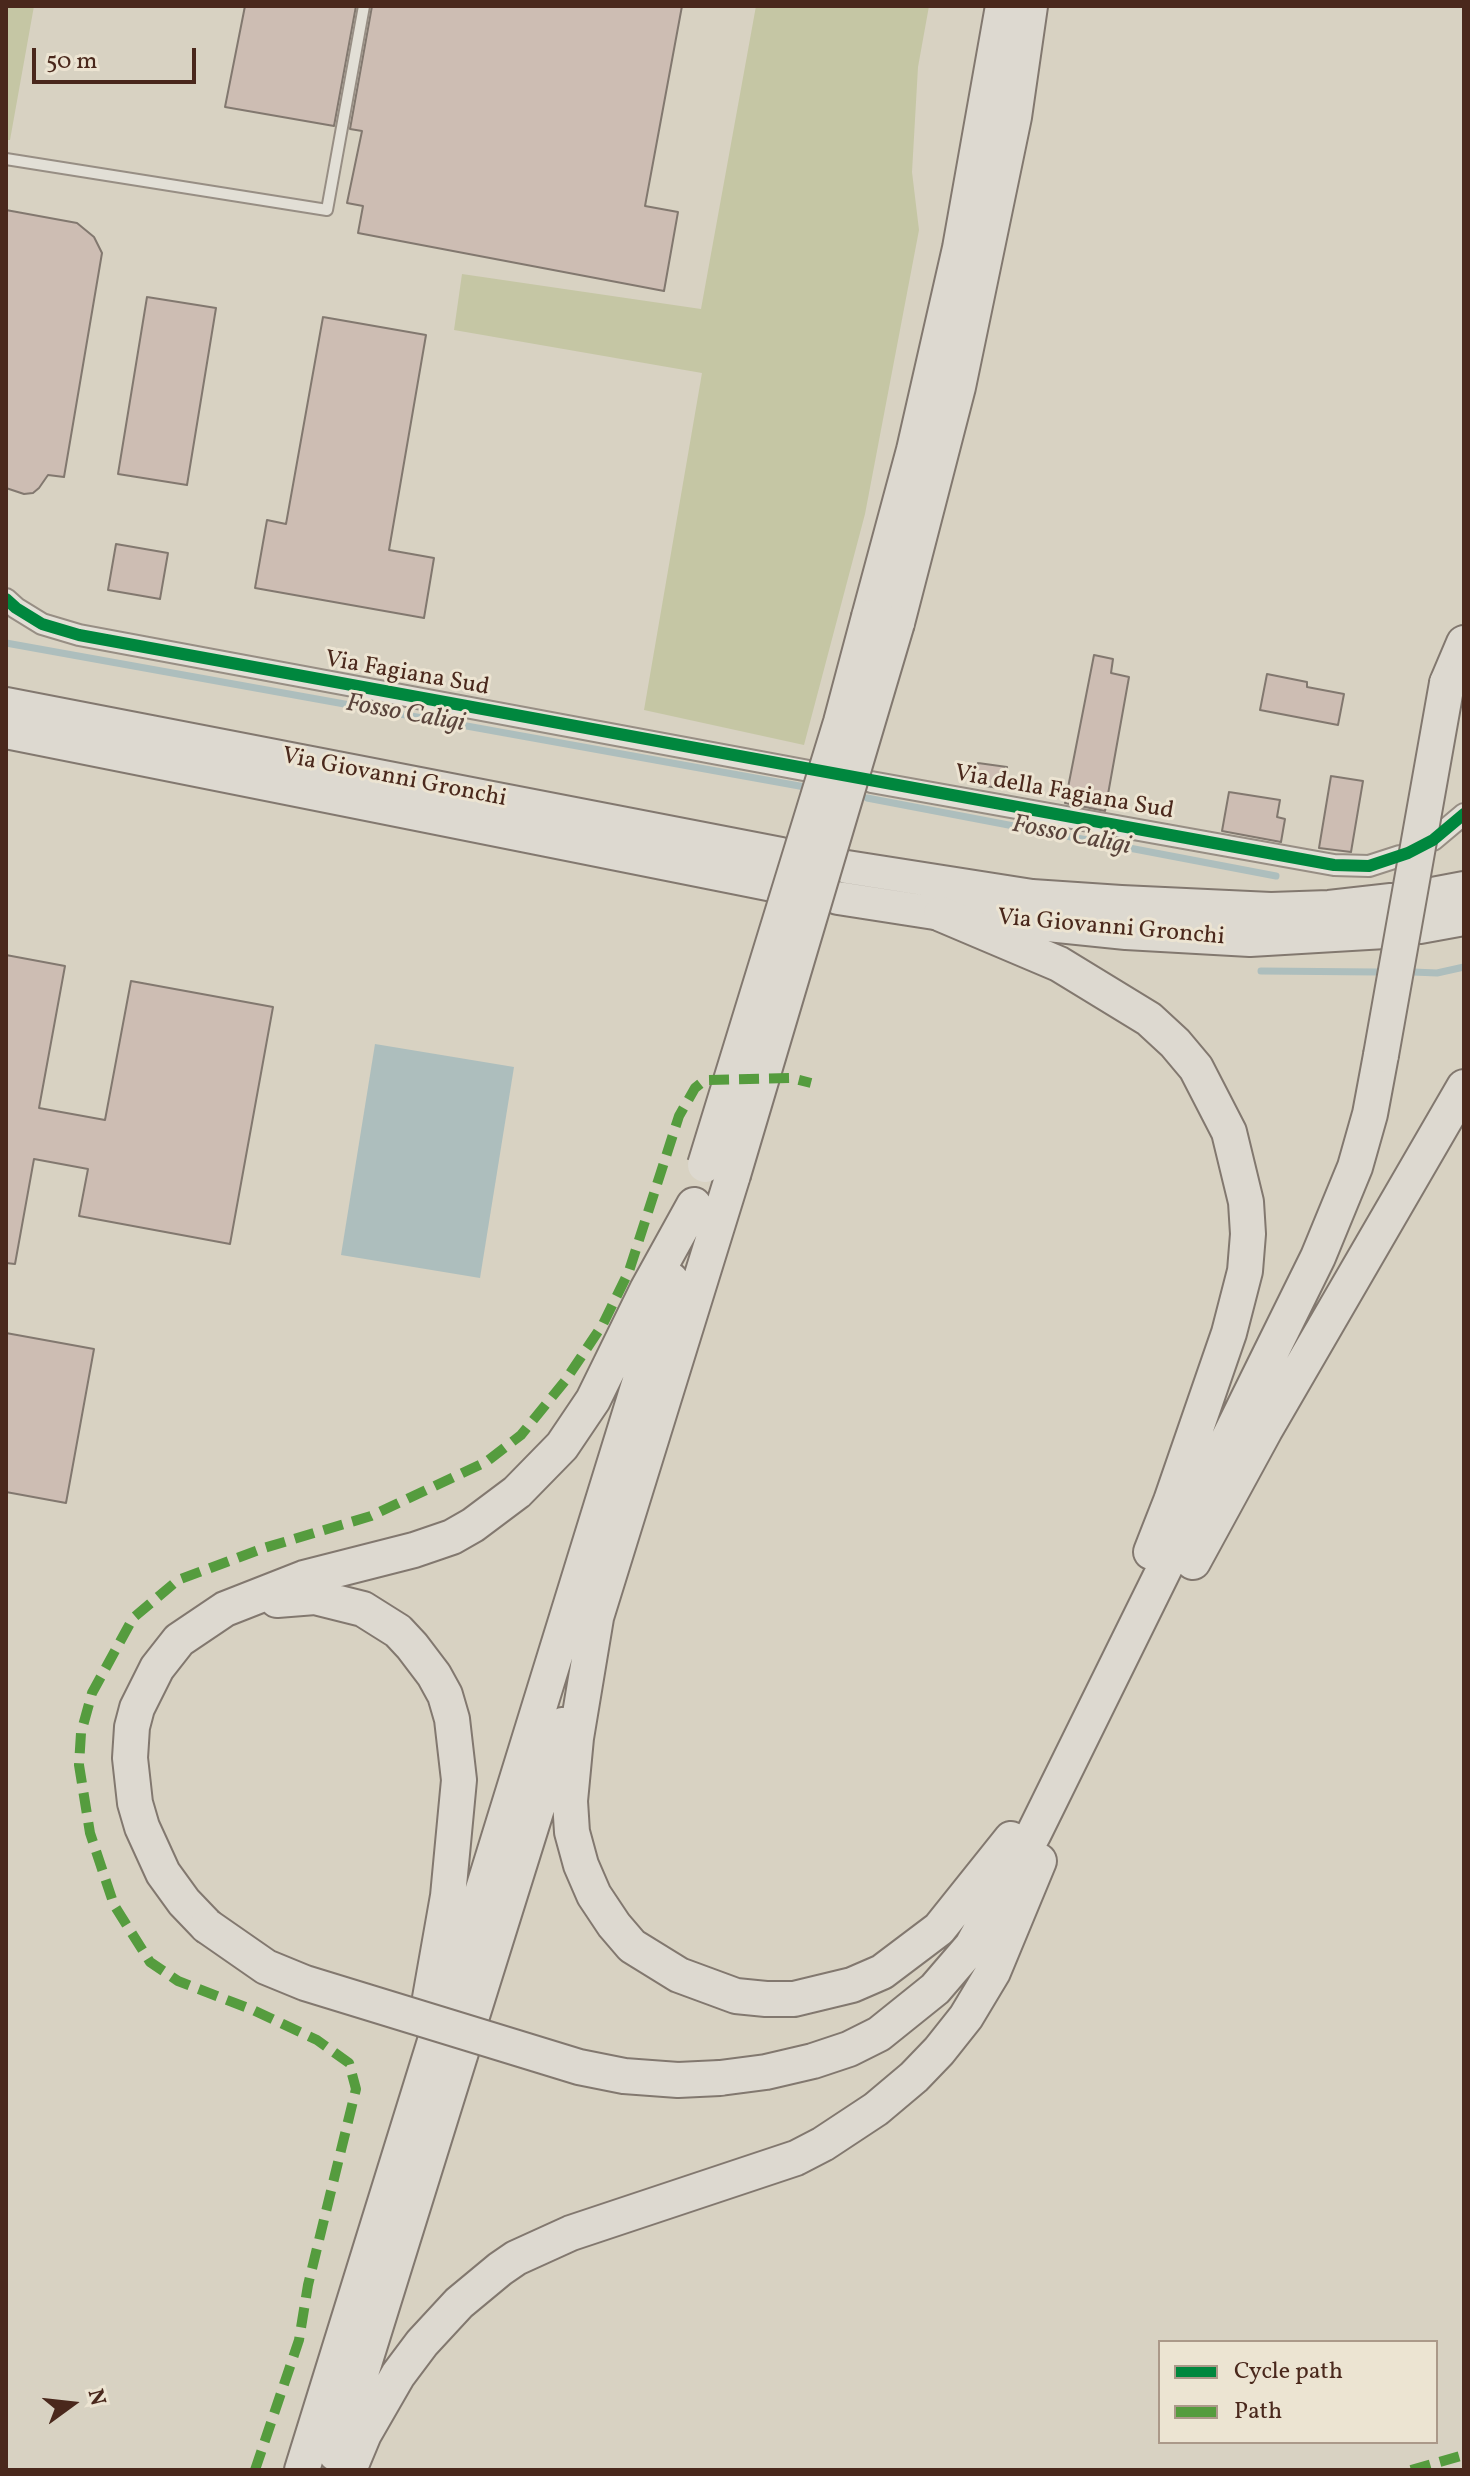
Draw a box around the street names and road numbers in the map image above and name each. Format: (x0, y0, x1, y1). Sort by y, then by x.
street label: Via Fagiana Sud (323, 646, 491, 704)
street label: Via Giovanni Gronchi (279, 743, 509, 815)
street label: Via della Fagiana Sud (952, 761, 1176, 827)
street label: Via Giovanni Gronchi (996, 905, 1226, 953)

